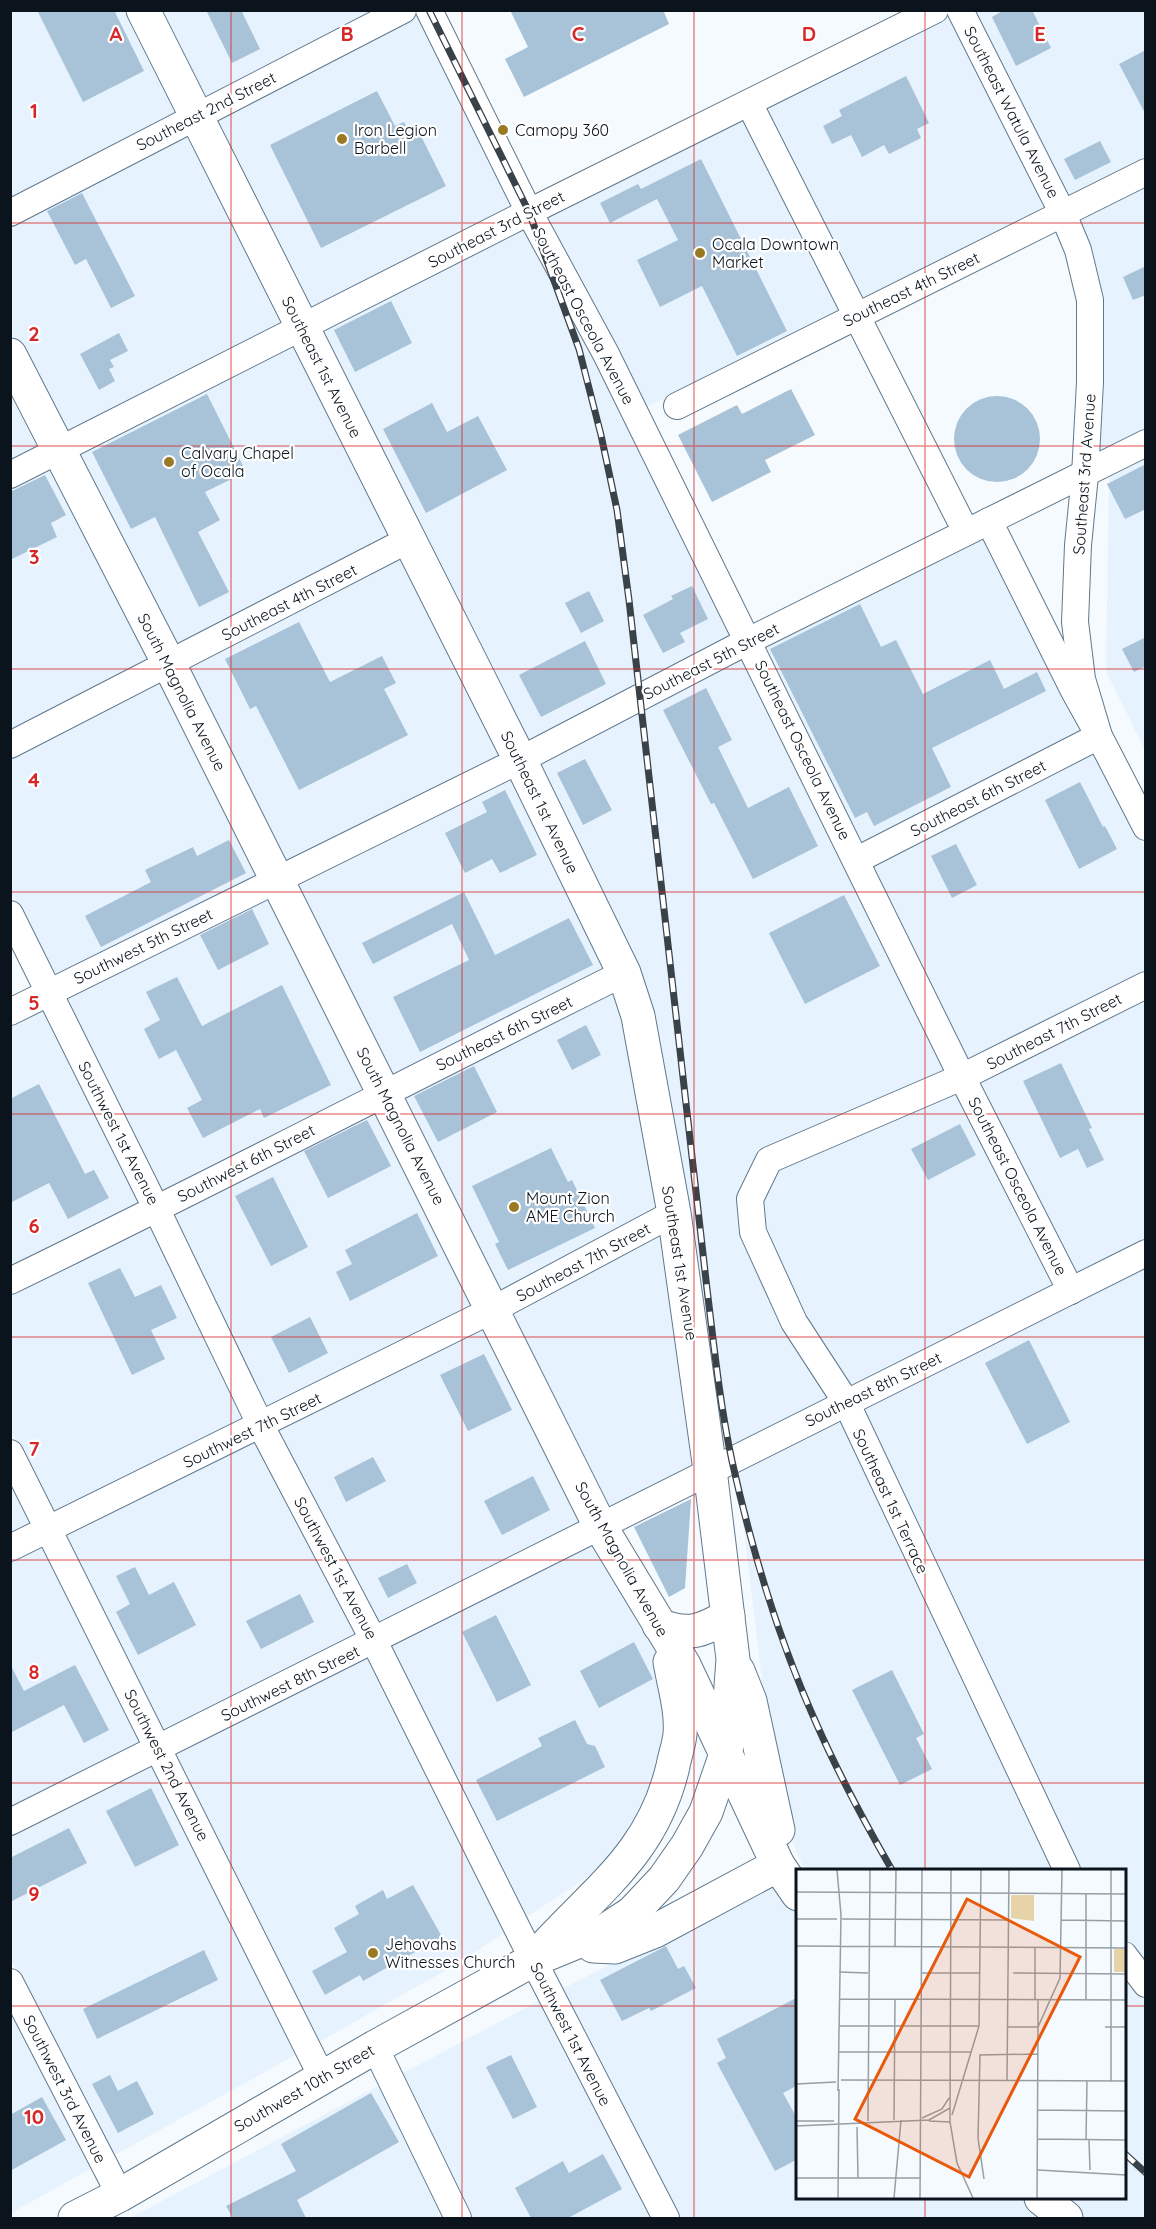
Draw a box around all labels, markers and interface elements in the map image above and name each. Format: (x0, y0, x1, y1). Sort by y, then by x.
text: A (110, 21, 123, 46)
text: B (340, 21, 354, 46)
text: C (572, 21, 585, 46)
text: D (802, 21, 816, 46)
text: E (1034, 21, 1046, 46)
street label: Southeast Watula Avenue (960, 23, 1064, 201)
street label: Southeast 2nd Street (133, 67, 279, 155)
text: 1 (30, 98, 38, 123)
place label: Iron Legion Barbell (354, 120, 437, 158)
place label: Camopy 360 (515, 120, 609, 140)
marker: Camopy 360 (496, 123, 510, 137)
marker: Iron Legion Barbell (335, 132, 349, 146)
street label: Southeast 3rd Street (424, 186, 568, 272)
street label: Southeast Osceola Avenue (529, 224, 639, 408)
place label: Ocala Downtown Market (712, 234, 839, 272)
marker: Ocala Downtown Market (693, 246, 707, 260)
street label: Southeast 4th Street (839, 247, 983, 331)
street label: Southeast 1st Avenue (278, 293, 366, 441)
text: 2 (28, 321, 40, 346)
street label: Southeast 3rd Avenue (1068, 393, 1100, 555)
place label: Calvary Chapel of Ocala (181, 443, 294, 481)
marker: Calvary Chapel of Ocala (162, 455, 176, 469)
text: 3 (29, 544, 39, 569)
street label: Southeast 4th Street (218, 559, 360, 645)
street label: South Magnolia Avenue (134, 610, 230, 774)
street label: Southeast 5th Street (640, 618, 782, 704)
street label: Southeast Osceola Avenue (751, 657, 855, 843)
street label: Southeast 1st Avenue (497, 727, 583, 877)
street label: Southeast 6th Street (907, 755, 1049, 841)
text: 4 (28, 767, 40, 792)
street label: Southwest 5th Street (70, 904, 216, 988)
street label: Southeast 7th Street (983, 988, 1125, 1074)
text: 5 (28, 990, 40, 1015)
street label: Southeast 6th Street (432, 991, 576, 1075)
street label: South Magnolia Avenue (353, 1044, 449, 1208)
street label: Southwest 1st Avenue (74, 1058, 164, 1208)
street label: Southeast Osceola Avenue (964, 1093, 1072, 1279)
street label: Southwest 6th Street (174, 1120, 318, 1206)
street label: Southeast 1st Avenue (658, 1184, 702, 1342)
place label: Mount Zion AME Church (526, 1188, 615, 1226)
marker: Mount Zion AME Church (507, 1200, 521, 1214)
text: 6 (28, 1213, 40, 1238)
street label: Southeast 7th Street (512, 1218, 654, 1306)
street label: Southeast 8th Street (801, 1347, 945, 1431)
street label: Southwest 7th Street (180, 1388, 324, 1472)
street label: Southeast 1st Terrace (849, 1425, 933, 1577)
text: 7 (29, 1436, 40, 1461)
street label: South Magnolia Avenue (571, 1478, 673, 1640)
street label: Southwest 1st Avenue (290, 1493, 382, 1643)
street label: Southwest 8th Street (217, 1641, 363, 1725)
text: 8 (29, 1659, 40, 1684)
street label: Southwest 2nd Avenue (120, 1686, 214, 1844)
inset map (796, 1869, 1126, 2199)
text: 9 (28, 1881, 40, 1906)
place label: Jehovahs Witnesses Church (385, 1934, 515, 1972)
marker: Jehovahs Witnesses Church (366, 1946, 380, 1960)
street label: Southwest 1st Avenue (526, 1959, 616, 2109)
street label: Southwest 3rd Avenue (19, 2012, 111, 2166)
street label: Southwest 10th Street (230, 2040, 378, 2136)
text: 10 (24, 2104, 44, 2129)

